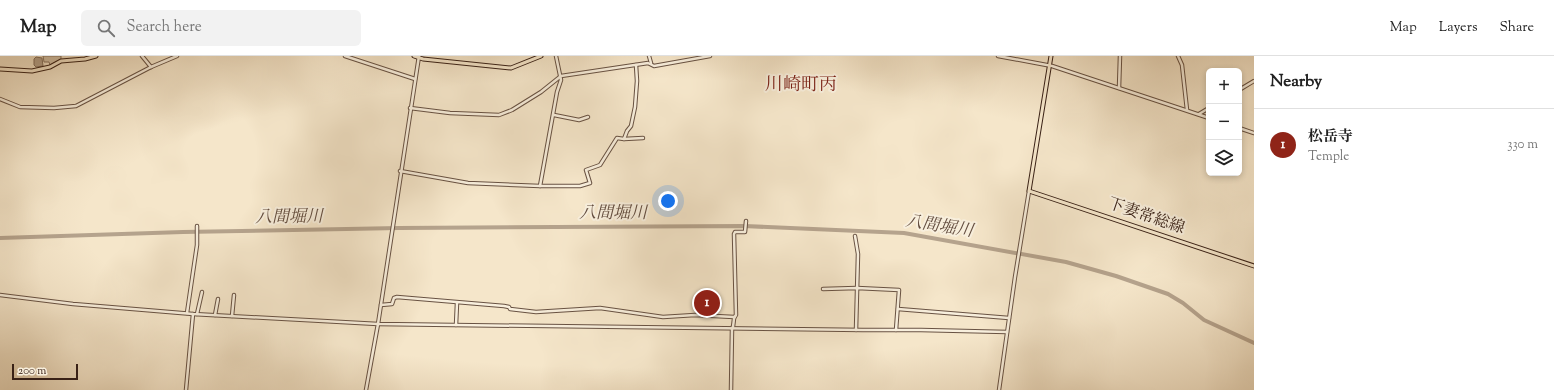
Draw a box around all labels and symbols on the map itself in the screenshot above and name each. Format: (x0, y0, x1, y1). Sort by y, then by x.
district label: 川崎町丙 (765, 73, 837, 99)
your location (658, 191, 678, 211)
street label: 下妻常総線 (1104, 193, 1188, 241)
water label: 八間堀川 (579, 202, 649, 226)
water label: 八間堀川 (255, 205, 325, 231)
water label: 八間堀川 (904, 210, 976, 244)
pin: 1 (694, 288, 720, 318)
scale bar (12, 362, 78, 381)

